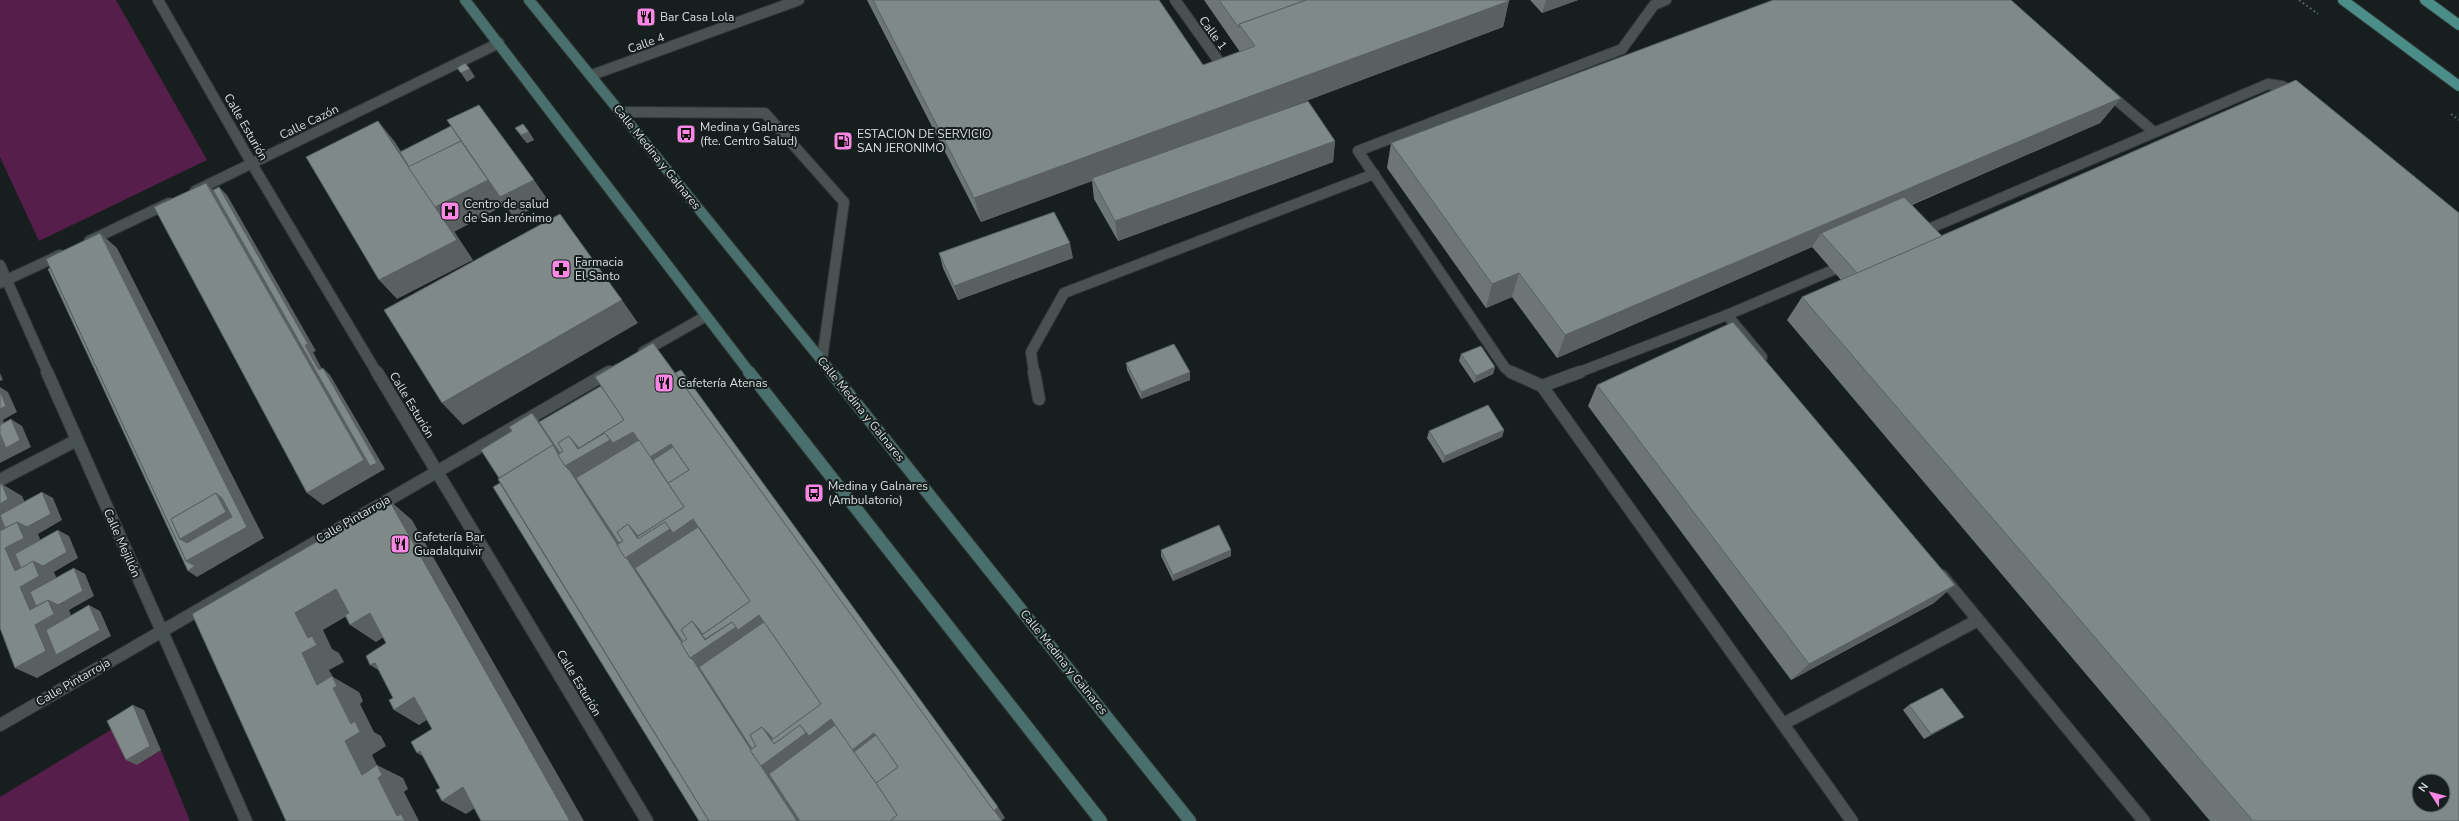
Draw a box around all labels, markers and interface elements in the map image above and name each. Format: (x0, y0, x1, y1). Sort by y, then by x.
restaurant icon: Bar Casa Lola (635, 6, 657, 28)
place label: Bar Casa Lola (660, 9, 734, 25)
street label: Calle 1 (1195, 13, 1231, 53)
street label: Calle 4 (625, 29, 667, 57)
street label: Calle Esturión (220, 91, 272, 163)
street label: Calle Cazón (277, 101, 341, 143)
street label: Calle Medina y Galnares (610, 101, 705, 213)
place label: Medina y Galnares (fte. Centro Salud) (700, 119, 800, 149)
bus stop icon: Medina y Galnares (fte. Centro Salud) (675, 123, 697, 145)
place label: ESTACION DE SERVICIO SAN JERONIMO (857, 126, 991, 156)
fuel station icon: ESTACION DE SERVICIO SAN JERONIMO (832, 130, 854, 152)
place label: Centro de salud de San Jerónimo (464, 196, 552, 226)
hospital icon: Centro de salud de San Jerónimo (439, 200, 461, 222)
place label: Farmacia El Santo (575, 254, 623, 284)
pharmacy icon: Farmacia El Santo (550, 258, 572, 280)
street label: Calle Medina y Galnares (814, 353, 909, 465)
street label: Calle Esturión (386, 369, 438, 441)
restaurant icon: Cafetería Atenas (653, 372, 675, 394)
place label: Cafetería Atenas (678, 375, 768, 391)
place label: Medina y Galnares (Ambulatorio) (828, 478, 928, 508)
bus stop icon: Medina y Galnares (Ambulatorio) (803, 482, 825, 504)
street label: Calle Pintarroja (313, 491, 393, 547)
street label: Calle Mejillón (100, 506, 144, 580)
place label: Cafetería Bar Guadalquivir (414, 529, 485, 559)
restaurant icon: Cafetería Bar Guadalquivir (389, 533, 411, 555)
street label: Calle Medina y Galnares (1017, 606, 1112, 718)
street label: Calle Esturión (553, 647, 605, 719)
street label: Calle Pintarroja (33, 654, 113, 710)
north arrow (2411, 773, 2451, 813)
text: N (2415, 780, 2432, 795)

